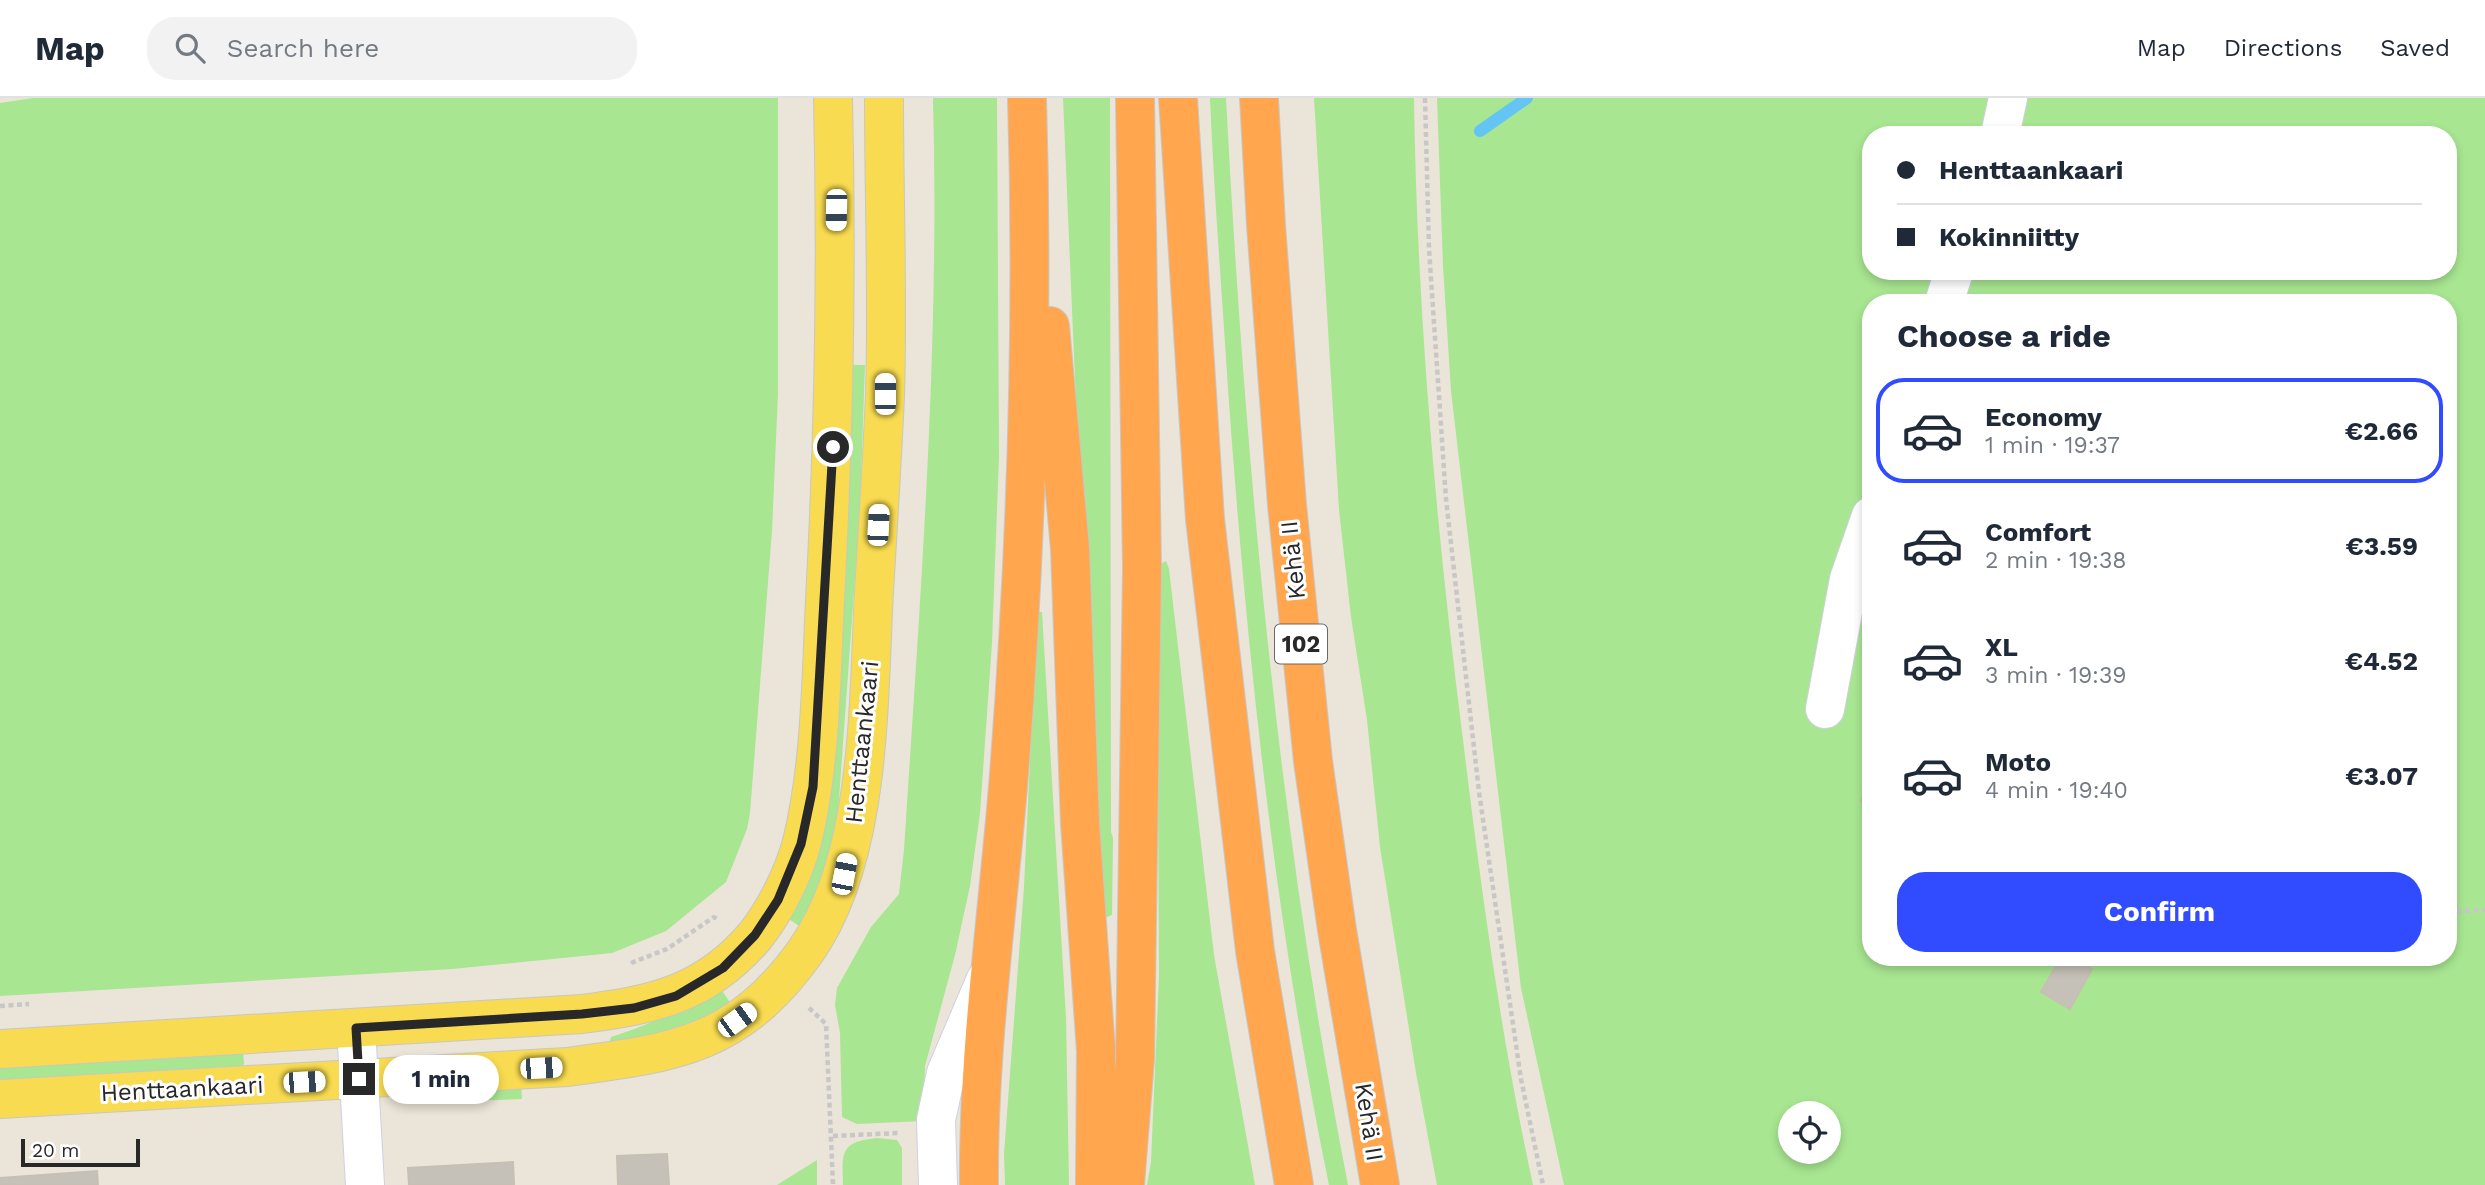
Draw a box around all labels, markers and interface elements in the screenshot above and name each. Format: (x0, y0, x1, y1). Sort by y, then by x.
search box (147, 17, 637, 80)
text: Map (35, 29, 105, 68)
icon: search (171, 29, 209, 67)
text: Search here (227, 33, 379, 63)
text: Map (2137, 34, 2186, 62)
text: Directions (2224, 34, 2342, 62)
text: Saved (2380, 34, 2450, 62)
text: Henttaankaari (1939, 155, 2123, 185)
car (826, 189, 847, 231)
text: Kokinniitty (1939, 222, 2079, 252)
text: Choose a ride (1897, 317, 2111, 355)
car (875, 373, 896, 415)
icon: car (1901, 399, 1964, 462)
text: Economy (1985, 402, 2102, 432)
text: €2.66 (2345, 416, 2418, 446)
route start (817, 431, 849, 463)
text: 1 min · 19:37 (1985, 432, 2120, 459)
car (867, 503, 890, 547)
icon: car (1901, 514, 1964, 577)
text: Comfort (1985, 517, 2091, 547)
street label: Kehä II (1275, 519, 1311, 601)
text: €3.59 (2346, 531, 2418, 561)
text: 2 min · 19:38 (1985, 547, 2127, 574)
road number: 102 (1275, 624, 1327, 664)
icon: car (1901, 629, 1964, 692)
text: XL (1985, 632, 2018, 662)
text: €4.52 (2345, 646, 2418, 676)
street label: Henttaankaari (840, 659, 884, 825)
text: 3 min · 19:39 (1985, 662, 2127, 689)
icon: car (1901, 744, 1964, 807)
text: Moto (1985, 747, 2051, 777)
text: €3.07 (2345, 761, 2418, 791)
text: 4 min · 19:40 (1985, 777, 2128, 804)
car (830, 851, 859, 897)
button: Confirm (1897, 872, 2422, 952)
car (714, 999, 761, 1041)
callout: 1 min (384, 1054, 499, 1104)
car (520, 1056, 563, 1080)
route end (343, 1063, 375, 1095)
text: 1 min (411, 1066, 471, 1093)
car (283, 1070, 326, 1094)
street label: Henttaankaari (100, 1071, 264, 1107)
street label: Kehä II (1349, 1081, 1389, 1163)
map controls (1778, 1101, 1841, 1164)
button: locate (1778, 1101, 1841, 1164)
scale bar (21, 1136, 140, 1168)
text: 20 m (32, 1139, 79, 1162)

